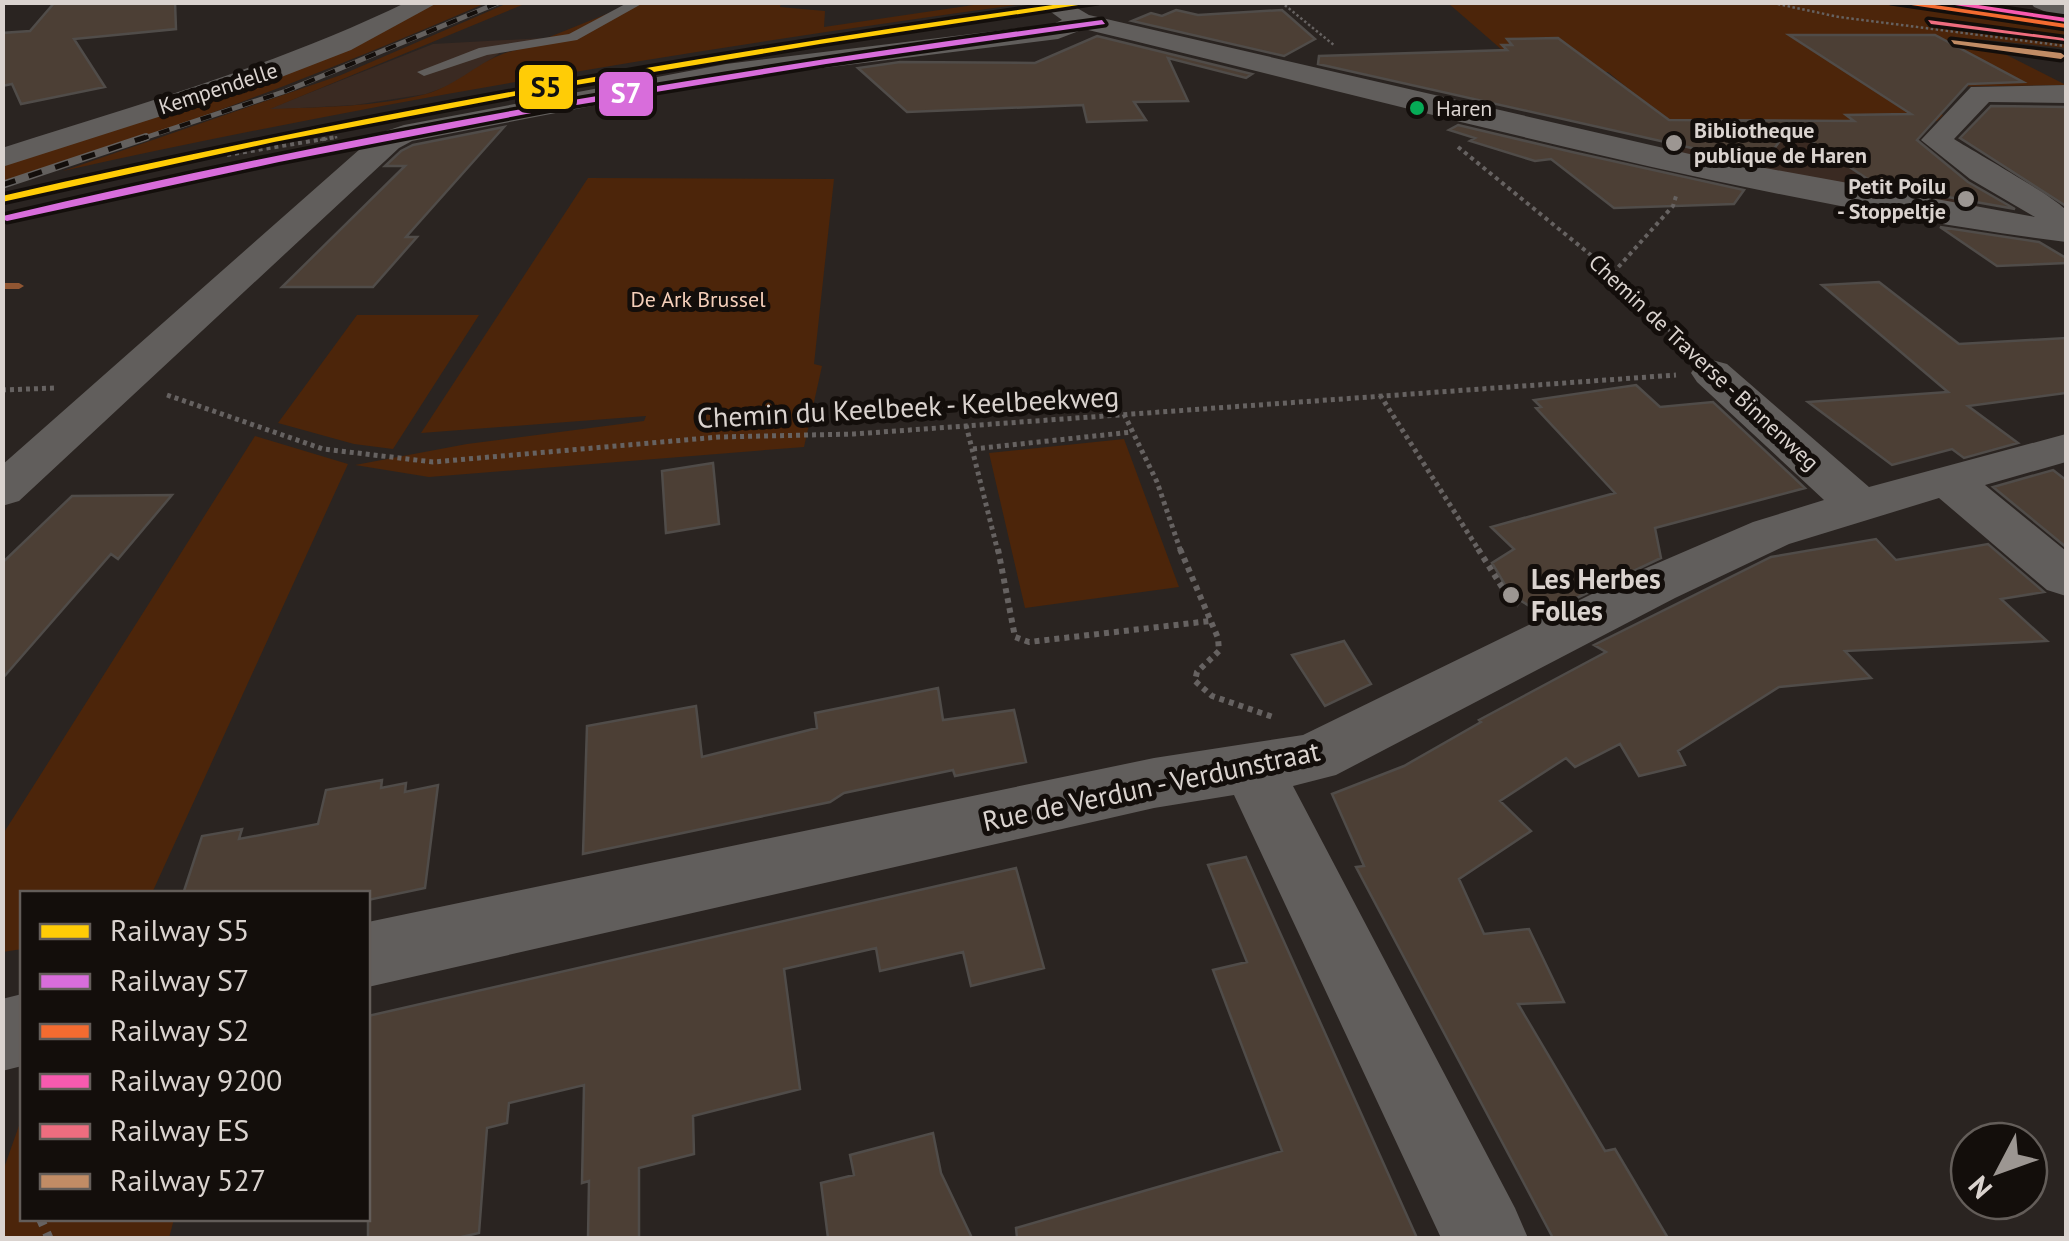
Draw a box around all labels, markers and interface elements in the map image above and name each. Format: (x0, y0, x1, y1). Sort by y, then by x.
street label: Kempendelle (155, 56, 281, 120)
line badge: S5 (517, 63, 575, 111)
text: S5 (531, 68, 561, 105)
line badge: S7 (597, 70, 655, 118)
text: S7 (611, 74, 641, 111)
place label: Haren (1436, 94, 1492, 122)
marker: Haren (1407, 98, 1427, 118)
place label: Bibliotheque publique de Haren (1694, 116, 1867, 169)
marker: Bibliotheque publique de Haren (1663, 132, 1685, 154)
place label: Petit Poilu - Stoppeltje (1837, 172, 1946, 225)
marker: Petit Poilu - Stoppeltje (1955, 188, 1977, 210)
street label: Chemin de Traverse - Binnenweg (1583, 248, 1825, 476)
park label: De Ark Brussel (630, 285, 766, 313)
street label: Chemin du Keelbeek - Keelbeekweg (696, 377, 1120, 436)
place label: Les Herbes Folles (1531, 560, 1661, 629)
marker: Les Herbes Folles (1500, 584, 1522, 606)
street label: Rue de Verdun - Verdunstraat (979, 732, 1323, 839)
legend (20, 891, 370, 1221)
text: Railway S5 (110, 910, 249, 949)
text: Railway S7 (110, 960, 249, 999)
text: Railway S2 (110, 1010, 249, 1049)
text: Railway 9200 (110, 1060, 282, 1099)
text: Railway ES (110, 1110, 249, 1149)
north arrow (1949, 1121, 2049, 1221)
text: Railway 527 (110, 1160, 266, 1199)
text: N (1960, 1169, 2000, 1207)

